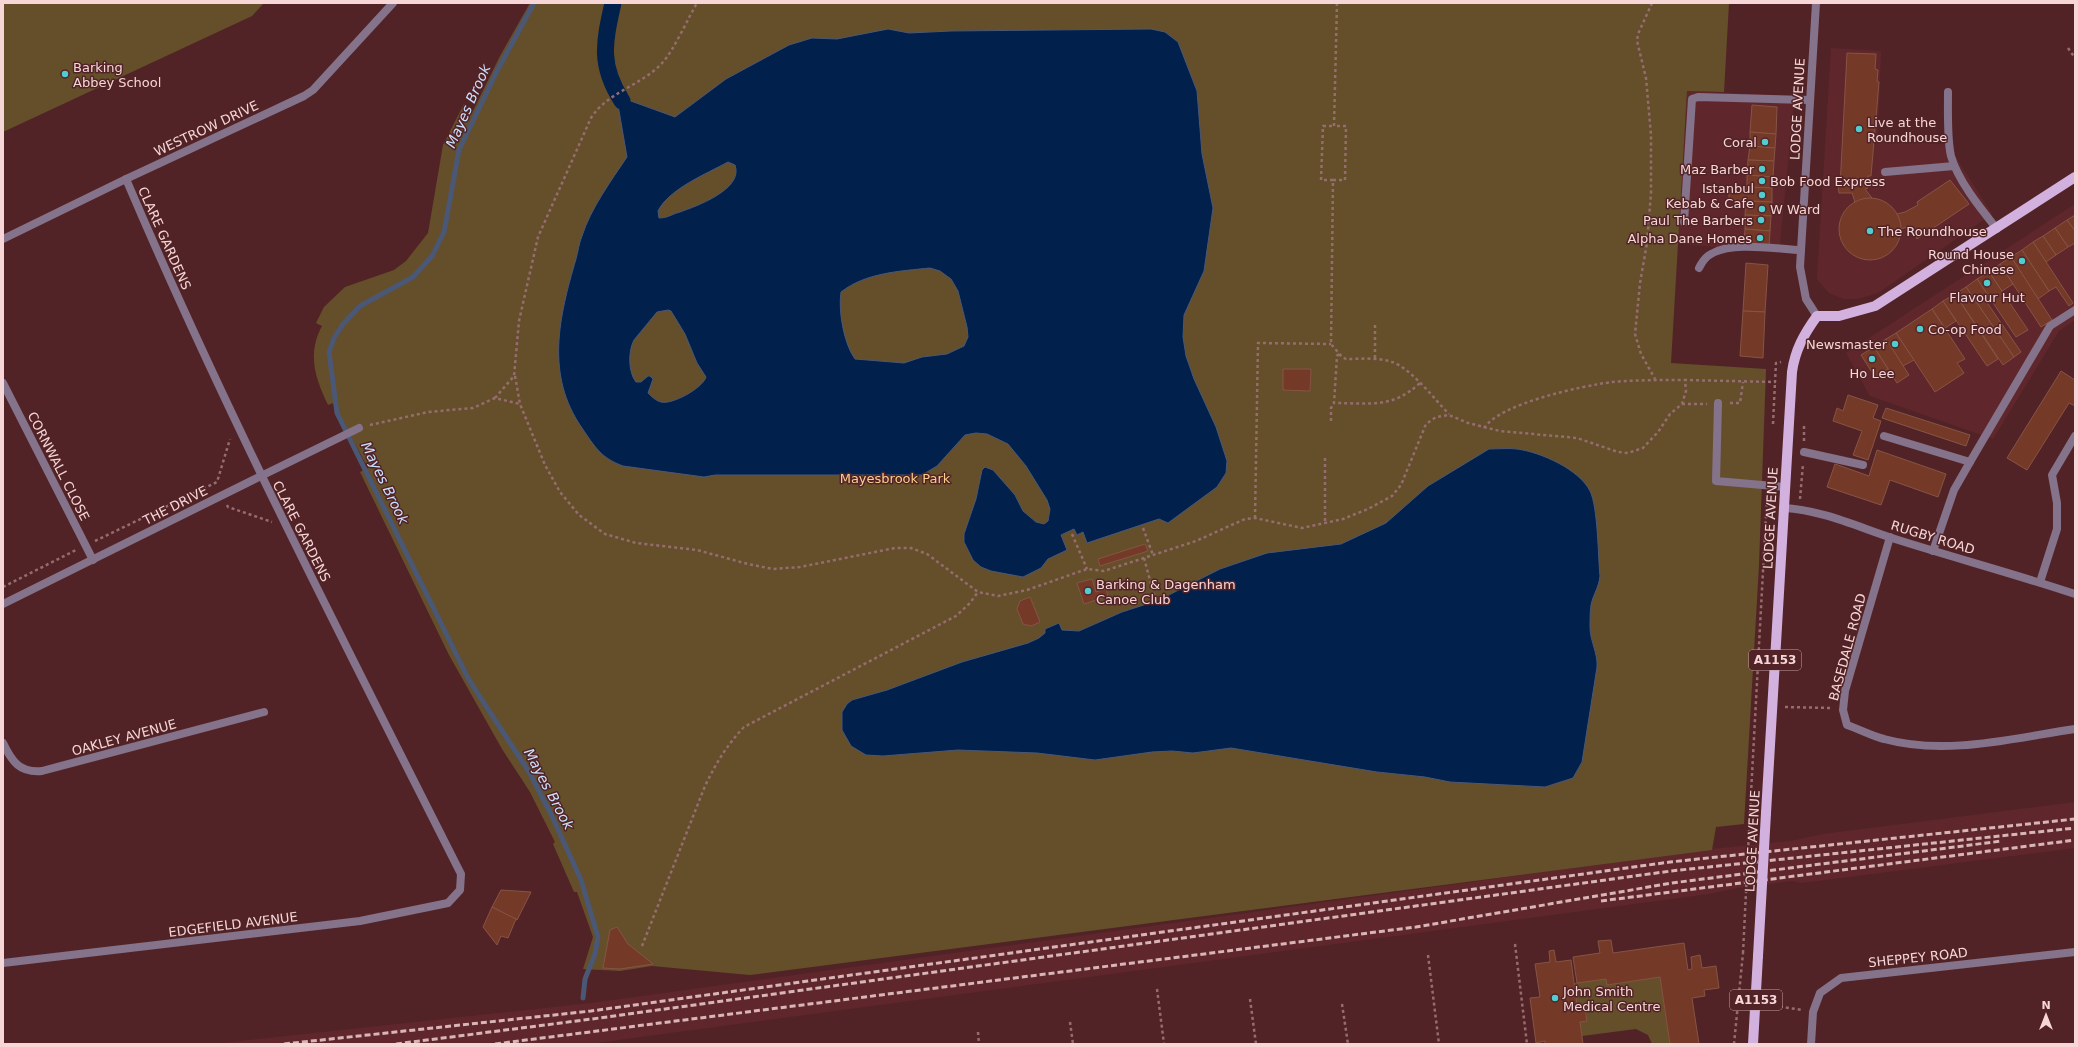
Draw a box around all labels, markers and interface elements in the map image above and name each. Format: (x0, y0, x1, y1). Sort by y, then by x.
street label: LODGE AVENUE (1787, 58, 1808, 160)
place label: Barking Abbey School (73, 60, 161, 90)
water label: Mayes Brook (442, 61, 494, 150)
marker: Barking Abbey School (60, 69, 70, 79)
street label: WESTROW DRIVE (152, 98, 261, 159)
place label: Live at the Roundhouse (1867, 115, 1947, 145)
marker: Live at the Roundhouse (1854, 124, 1864, 134)
place label: Coral (1723, 135, 1757, 150)
marker: Coral (1760, 137, 1770, 147)
place label: Maz Barber (1680, 162, 1755, 177)
marker: Maz Barber (1757, 164, 1767, 174)
place label: Bob Food Express (1770, 174, 1886, 189)
marker: Bob Food Express (1757, 176, 1767, 186)
place label: Istanbul Kebab & Cafe (1666, 181, 1754, 211)
street label: CLARE GARDENS (135, 184, 194, 292)
marker: Istanbul Kebab & Cafe (1757, 190, 1767, 200)
place label: W Ward (1770, 202, 1820, 217)
marker: W Ward (1757, 204, 1767, 214)
place label: Paul The Barbers (1643, 213, 1753, 228)
marker: Paul The Barbers (1756, 215, 1766, 225)
place label: The Roundhouse (1877, 224, 1987, 239)
marker: The Roundhouse (1865, 226, 1875, 236)
place label: Alpha Dane Homes (1627, 231, 1752, 246)
marker: Alpha Dane Homes (1755, 233, 1765, 243)
place label: Round House Chinese (1928, 247, 2014, 277)
marker: Round House Chinese (2017, 256, 2027, 266)
marker: Flavour Hut (1982, 278, 1992, 288)
place label: Flavour Hut (1949, 290, 2025, 305)
place label: Co-op Food (1928, 322, 2002, 337)
marker: Co-op Food (1915, 324, 1925, 334)
place label: Newsmaster (1806, 337, 1888, 352)
marker: Newsmaster (1890, 339, 1900, 349)
marker: Ho Lee (1867, 354, 1877, 364)
place label: Ho Lee (1850, 366, 1894, 381)
street label: CORNWALL CLOSE (25, 409, 93, 523)
water label: Mayes Brook (358, 439, 412, 528)
street label: LODGE AVENUE (1760, 467, 1781, 569)
park label: Mayesbrook Park (840, 471, 951, 486)
street label: CLARE GARDENS (270, 478, 333, 584)
street label: THE DRIVE (140, 483, 210, 528)
street label: RUGBY ROAD (1889, 518, 1977, 557)
place label: Barking & Dagenham Canoe Club (1096, 577, 1236, 607)
marker: Barking & Dagenham Canoe Club (1083, 586, 1093, 596)
street label: BASEDALE ROAD (1826, 592, 1869, 702)
road number: A1153 (1749, 650, 1801, 670)
street label: OAKLEY AVENUE (70, 716, 178, 759)
water label: Mayes Brook (521, 746, 578, 833)
street label: LODGE AVENUE (1742, 790, 1763, 892)
street label: EDGEFIELD AVENUE (168, 909, 299, 940)
street label: SHEPPEY ROAD (1867, 945, 1969, 970)
place label: John Smith Medical Centre (1562, 984, 1660, 1014)
road number: A1153 (1730, 990, 1782, 1010)
marker: John Smith Medical Centre (1550, 993, 1560, 1003)
north arrow (2026, 995, 2066, 1035)
text: N (2041, 999, 2051, 1012)

